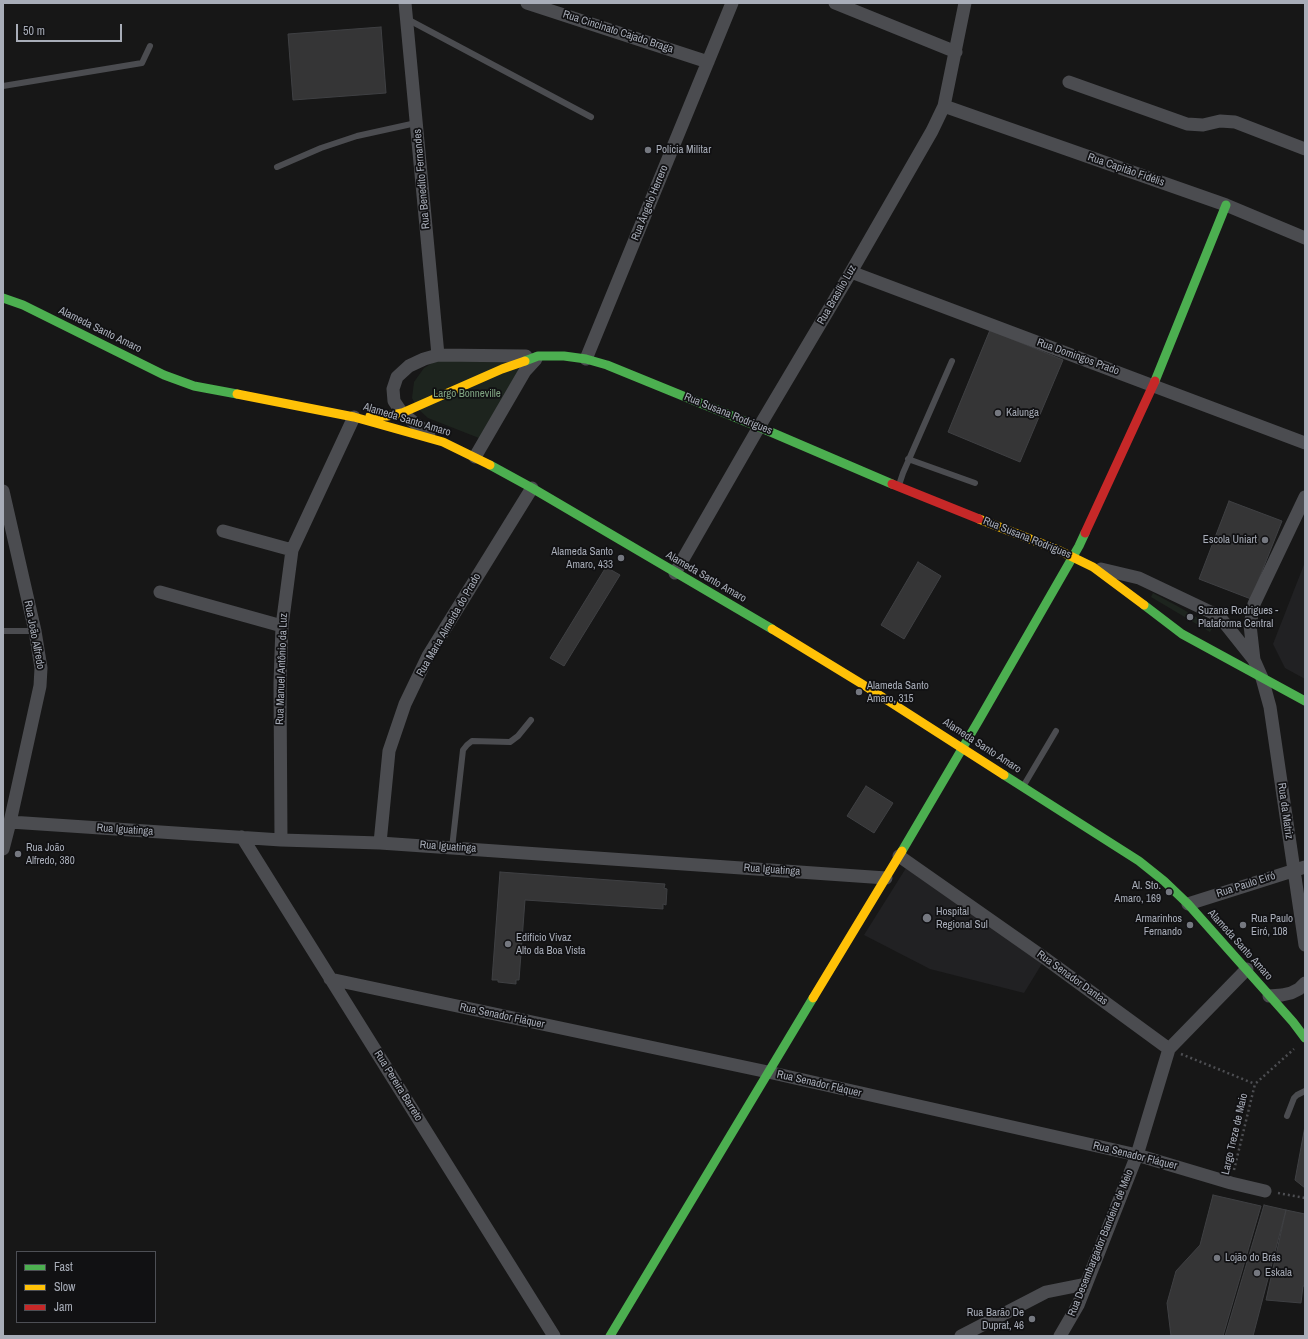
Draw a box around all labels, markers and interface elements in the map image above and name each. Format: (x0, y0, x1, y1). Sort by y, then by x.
street label: Rua Cincinato Cajado Braga (561, 8, 675, 56)
scale bar (18, 16, 124, 42)
text: 50 m (23, 23, 45, 39)
street label: Rua Benedito Fernandes (411, 128, 433, 230)
place label: Polícia Militar (656, 143, 711, 157)
marker: Polícia Militar (643, 145, 653, 155)
street label: Rua Capitão Fidélis (1086, 151, 1166, 189)
street label: Rua Ângelo Herrero (629, 163, 671, 243)
street label: Rua Brasílio Luz (815, 263, 859, 327)
street label: Alameda Santo Amaro (56, 304, 144, 356)
street label: Rua Domingos Prado (1035, 336, 1121, 378)
park label: Largo Bonneville (433, 387, 501, 401)
street label: Rua Susana Rodrigues (682, 390, 774, 438)
street label: Alameda Santo Amaro (362, 400, 452, 440)
place label: Kalunga (1006, 406, 1039, 420)
marker: Kalunga (993, 408, 1003, 418)
street label: Rua Susana Rodrigues (981, 514, 1073, 562)
place label: Escola Uniart (1203, 533, 1257, 547)
marker: Escola Uniart (1260, 535, 1270, 545)
place label: Alameda Santo Amaro, 433 (551, 545, 613, 571)
street label: Alameda Santo Amaro (663, 549, 749, 605)
marker: Alameda Santo Amaro, 433 (616, 553, 626, 563)
street label: Rua Maria Almeida do Prado (414, 571, 484, 679)
street label: Rua João Alfredo (21, 600, 47, 670)
place label: Suzana Rodrigues - Plataforma Central (1198, 604, 1278, 630)
marker: Suzana Rodrigues - Plataforma Central (1185, 612, 1195, 622)
street label: Rua Manuel Antônio da Luz (273, 613, 291, 725)
place label: Alameda Santo Amaro, 315 (867, 679, 929, 705)
marker: Alameda Santo Amaro, 315 (854, 687, 864, 697)
street label: Alameda Santo Amaro (940, 716, 1024, 776)
street label: Rua da Matriz (1275, 782, 1295, 840)
street label: Rua Iguatinga (96, 821, 154, 839)
street label: Rua Iguatinga (419, 838, 477, 856)
place label: Rua João Alfredo, 380 (26, 841, 75, 867)
marker: Rua João Alfredo, 380 (13, 849, 23, 859)
street label: Rua Iguatinga (743, 861, 801, 879)
street label: Rua Paulo Eiró (1215, 869, 1277, 901)
place label: Al. Sto. Amaro, 169 (1114, 879, 1161, 905)
marker: Al. Sto. Amaro, 169 (1164, 887, 1174, 897)
place label: Hospital Regional Sul (936, 905, 988, 931)
street label: Alameda Santo Amaro (1205, 907, 1275, 983)
marker: Hospital Regional Sul (921, 912, 933, 924)
place label: Armarinhos Fernando (1135, 912, 1182, 938)
place label: Rua Paulo Eiró, 108 (1251, 912, 1293, 938)
marker: Armarinhos Fernando (1185, 920, 1195, 930)
marker: Rua Paulo Eiró, 108 (1238, 920, 1248, 930)
place label: Edifício Vivaz Alto da Boa Vista (516, 931, 586, 957)
marker: Edifício Vivaz Alto da Boa Vista (503, 939, 513, 949)
street label: Rua Senador Dantas (1034, 948, 1110, 1008)
street label: Rua Senador Fláquer (458, 1001, 546, 1031)
street label: Rua Pereira Barreto (371, 1048, 425, 1124)
street label: Rua Senador Fláquer (776, 1068, 862, 1100)
street label: Largo Treze de Maio (1219, 1092, 1251, 1176)
street label: Rua Senador Fláquer (1092, 1139, 1178, 1173)
street label: Rua Desembargador Bandeira de Melo (1065, 1168, 1137, 1318)
legend (16, 1251, 156, 1323)
place label: Lojão do Brás (1225, 1251, 1281, 1265)
marker: Lojão do Brás (1212, 1253, 1222, 1263)
text: Fast (54, 1259, 73, 1275)
place label: Eskala (1265, 1266, 1292, 1280)
marker: Eskala (1252, 1268, 1262, 1278)
text: Slow (54, 1279, 75, 1295)
text: Jam (54, 1299, 73, 1315)
place label: Rua Barão De Duprat, 46 (967, 1306, 1024, 1332)
marker: Rua Barão De Duprat, 46 (1027, 1314, 1037, 1324)

